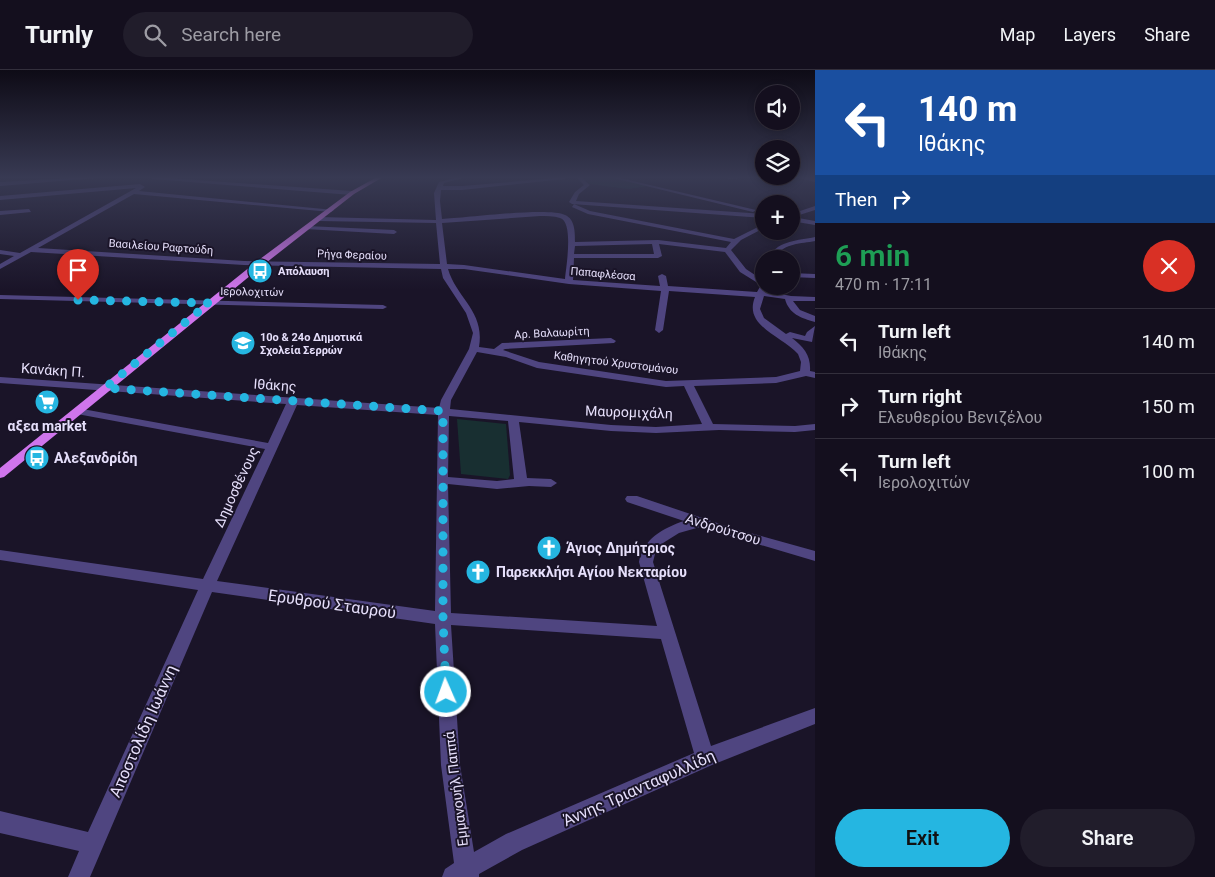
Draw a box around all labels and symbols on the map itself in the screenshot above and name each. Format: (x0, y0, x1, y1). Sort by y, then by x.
street label: Βασιλείου Ραφτούδη (108, 237, 214, 257)
street label: Ρήγα Φεραίου (317, 247, 387, 263)
pin (57, 249, 99, 300)
bus stop icon: Απόλαυση (247, 258, 273, 284)
place label: Απόλαυση (278, 265, 329, 278)
street label: Παπαφλέσσα (570, 265, 637, 283)
street label: Ιερολοχιτών (220, 285, 284, 299)
street label: Αρ. Βαλαωρίτη (514, 325, 590, 341)
school or university icon: 10ο & 24ο Δημοτικά Σχολεία Σερρών (230, 330, 256, 356)
place label: 10ο & 24ο Δημοτικά Σχολεία Σερρών (260, 331, 363, 357)
street label: Καθηγητού Χρυστομάνου (553, 349, 679, 377)
street label: Κανάκη Π. (21, 360, 85, 380)
street label: Ιθάκης (253, 376, 297, 394)
supermarket icon: αξεα market (34, 389, 60, 415)
street label: Μαυρομιχάλη (585, 402, 673, 422)
place label: αξεα market (8, 418, 87, 434)
street label: Δημοσθένους (210, 444, 262, 530)
bus stop icon: Αλεξανδρίδη (24, 445, 50, 471)
place label: Αλεξανδρίδη (54, 450, 138, 466)
street label: Ανδρούτσου (684, 510, 762, 548)
church icon: Άγιος Δημήτριος (536, 535, 562, 561)
place label: Άγιος Δημήτριος (566, 540, 675, 556)
church icon: Παρεκκλήσι Αγίου Νεκταρίου (465, 559, 491, 585)
place label: Παρεκκλήσι Αγίου Νεκταρίου (496, 564, 687, 580)
street label: Ερυθρού Σταυρού (267, 586, 397, 622)
street label: Αποστολίδη Ιωάννη (105, 662, 181, 800)
position arrow (419, 665, 471, 717)
street label: Εμμανουήλ Παππά (441, 731, 471, 847)
street label: Άννης Τριανταφυλλίδη (560, 746, 718, 830)

